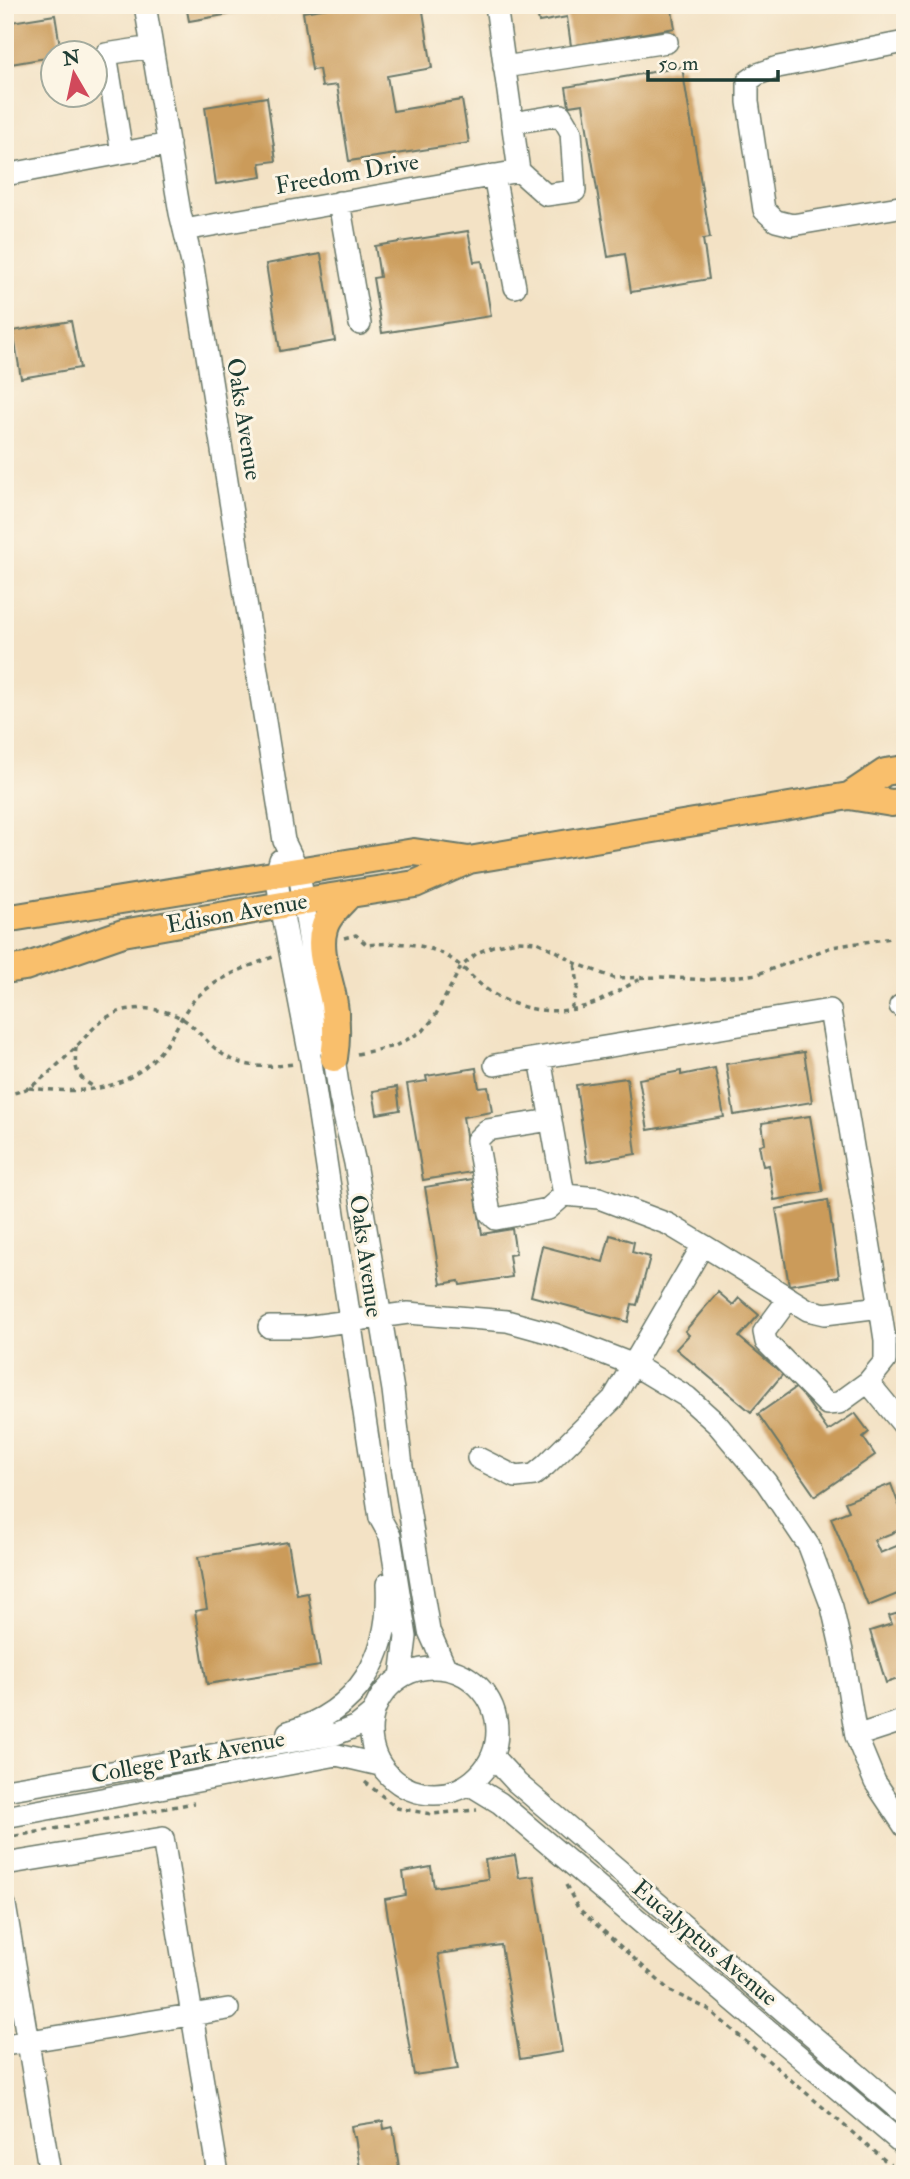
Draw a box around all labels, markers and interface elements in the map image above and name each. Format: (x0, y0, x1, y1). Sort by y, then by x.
north arrow (38, 38, 108, 108)
scale bar (648, 38, 777, 82)
text: N (60, 45, 83, 72)
text: 50 m (658, 50, 699, 77)
street label: Freedom Drive (273, 146, 421, 202)
street label: Oaks Avenue (219, 356, 269, 482)
street label: Edison Avenue (164, 885, 310, 941)
street label: Oaks Avenue (342, 1193, 390, 1319)
street label: College Park Avenue (89, 1723, 287, 1791)
street label: Eucalyptus Avenue (626, 1873, 784, 2013)

